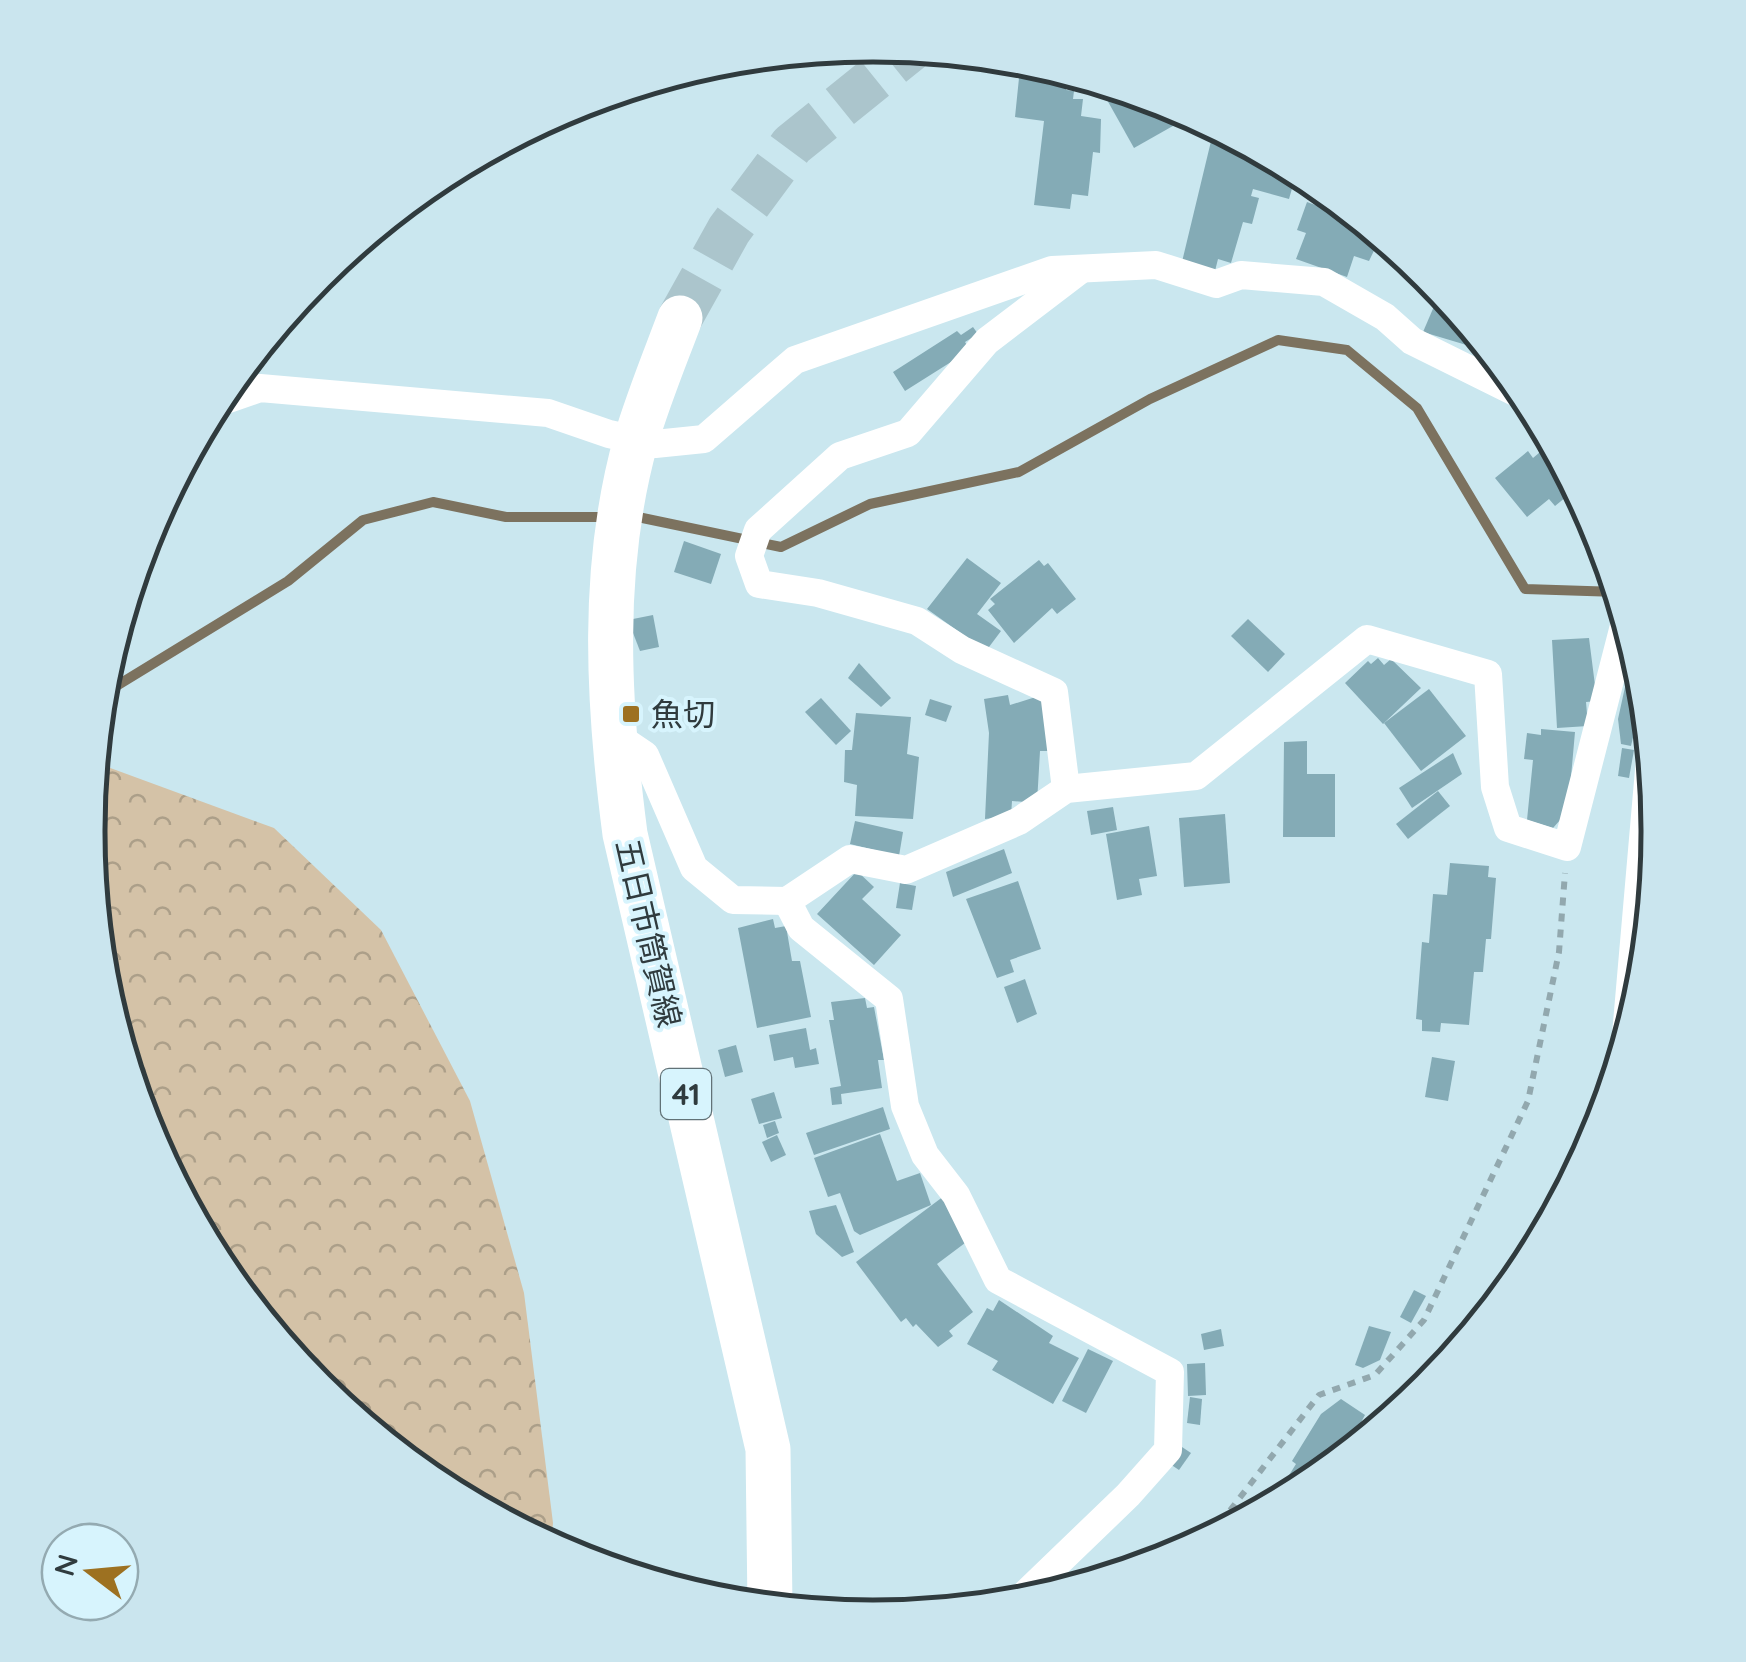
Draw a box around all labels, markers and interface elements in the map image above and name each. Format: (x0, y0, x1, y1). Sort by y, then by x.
place label: 魚切 (651, 694, 715, 734)
marker: 魚切 (620, 703, 642, 725)
street label: 五日市筒賀線 (608, 835, 690, 1031)
road number: 41 (661, 1069, 711, 1119)
north arrow (40, 1522, 140, 1622)
text: N (46, 1550, 85, 1580)

